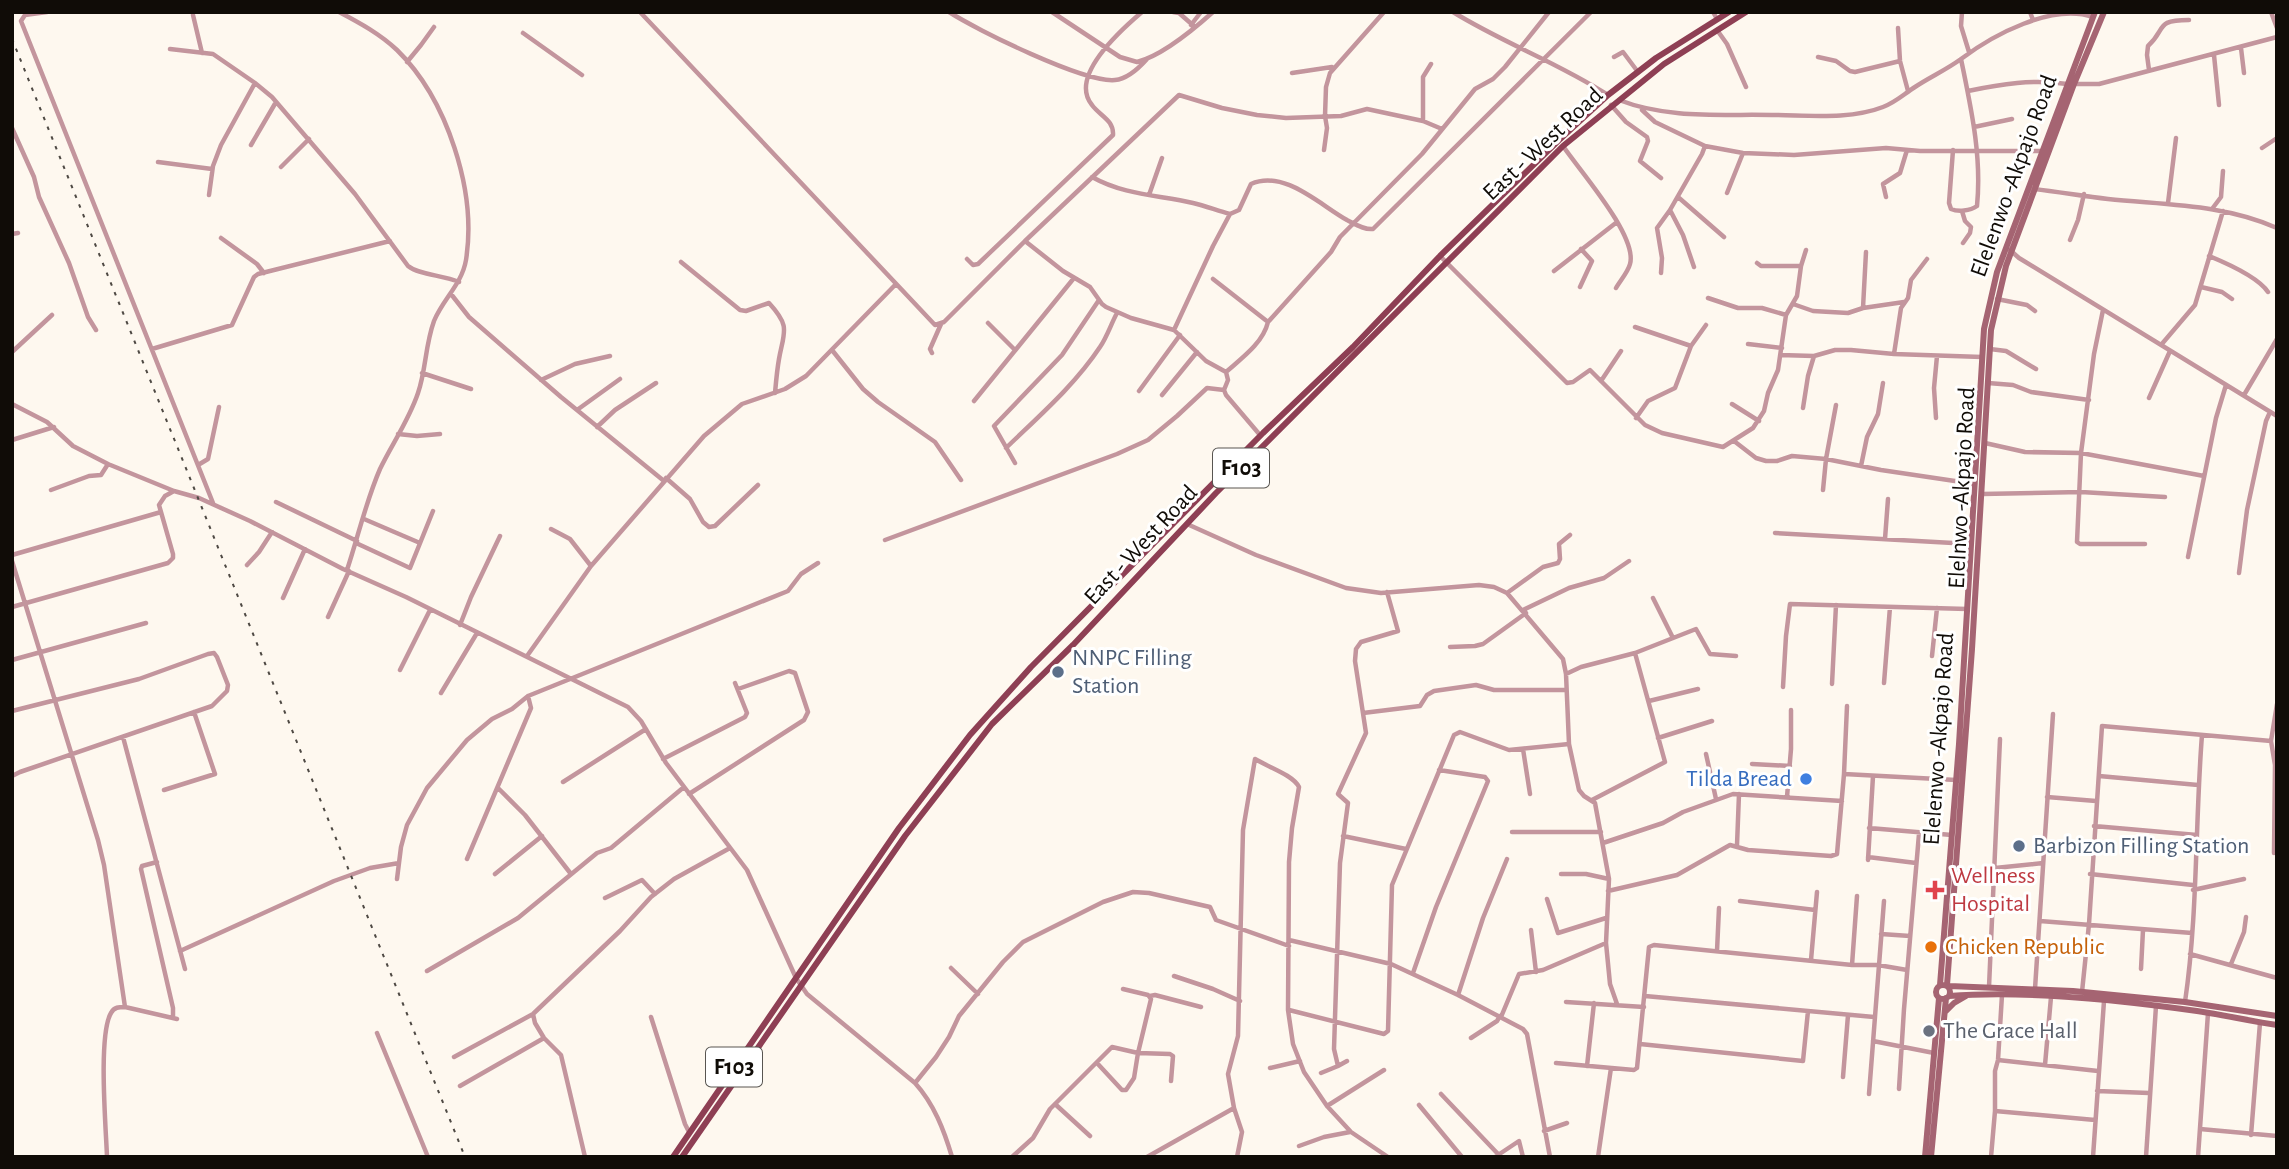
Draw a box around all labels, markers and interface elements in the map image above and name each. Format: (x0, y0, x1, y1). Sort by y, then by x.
street label: Elelenwo -Akpajo Road (1966, 72, 2062, 280)
street label: East - West Road (1479, 83, 1607, 205)
street label: Elelnwo -Akpajo Road (1945, 386, 1979, 590)
road number: F103 (1213, 448, 1269, 488)
street label: East - West Road (1080, 481, 1202, 609)
street label: Elelenwo -Akpajo Road (1920, 632, 1958, 846)
place label: NNPC Filling Station (1072, 646, 1192, 698)
marker: NNPC Filling Station (1050, 664, 1066, 680)
place label: Tilda Bread (1686, 767, 1792, 791)
marker: Tilda Bread (1798, 771, 1814, 787)
place label: Barbizon Filling Station (2033, 834, 2249, 858)
marker: Barbizon Filling Station (2011, 838, 2027, 854)
place label: Wellness Hospital (1951, 864, 2036, 916)
marker: Wellness Hospital (1925, 880, 1945, 900)
place label: Chicken Republic (1945, 935, 2104, 959)
marker: Chicken Republic (1923, 939, 1939, 955)
place label: The Grace Hall (1943, 1019, 2078, 1043)
marker: The Grace Hall (1921, 1023, 1937, 1039)
road number: F103 (706, 1048, 762, 1086)

